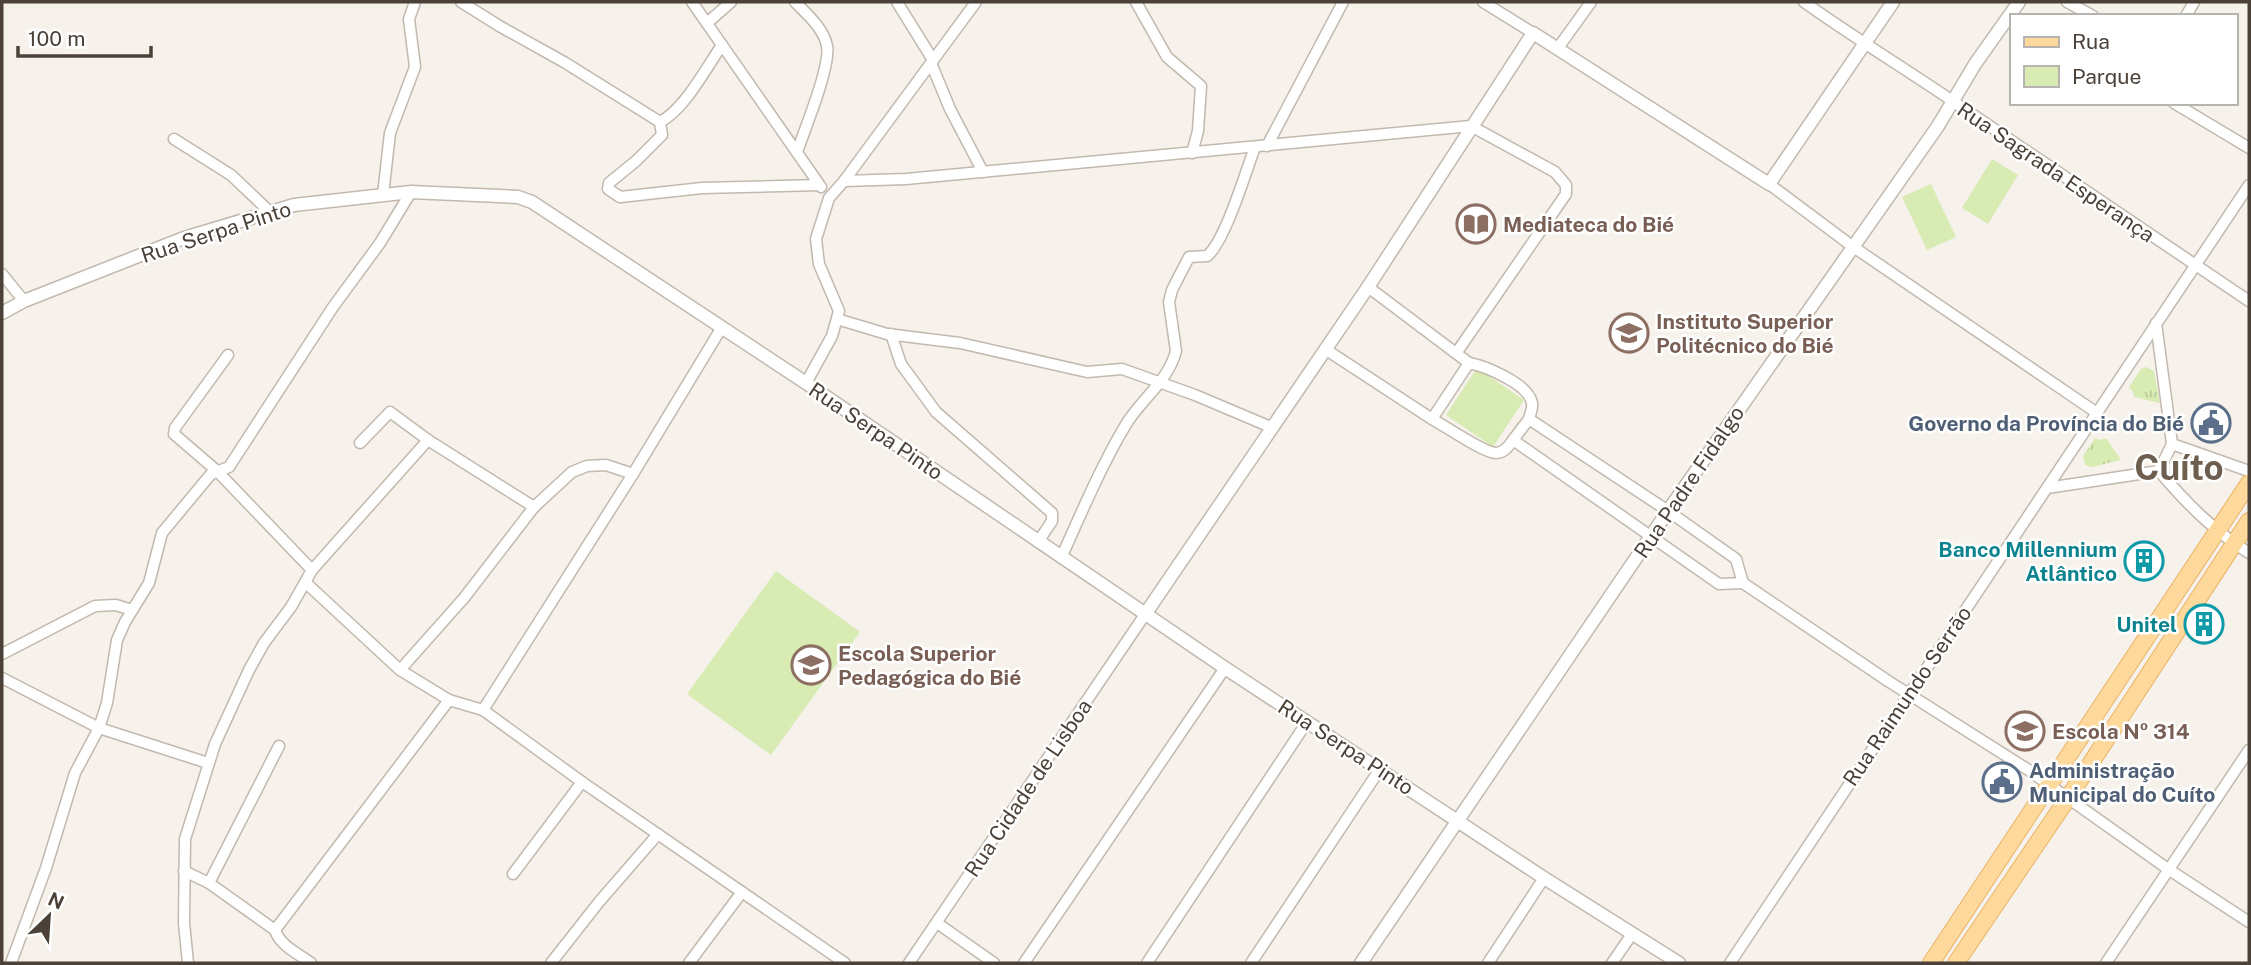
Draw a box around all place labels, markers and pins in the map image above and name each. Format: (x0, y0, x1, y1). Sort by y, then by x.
library icon: Mediateca do Bié (1455, 203, 1497, 245)
place label: Mediateca do Bié (1503, 212, 1674, 237)
place label: Instituto Superior Politécnico do Bié (1656, 309, 1834, 358)
school or university icon: Instituto Superior Politécnico do Bié (1608, 312, 1650, 354)
public building icon: Governo da Província do Bié (2190, 402, 2232, 444)
place label: Governo da Província do Bié (1908, 411, 2184, 436)
place label: Banco Millennium Atlântico (1938, 537, 2117, 586)
building icon: Banco Millennium Atlântico (2123, 540, 2165, 582)
building icon: Unitel (2183, 603, 2225, 645)
place label: Unitel (2116, 612, 2177, 637)
place label: Escola Superior Pedagógica do Bié (838, 641, 1021, 690)
school or university icon: Escola Superior Pedagógica do Bié (790, 644, 832, 686)
school or university icon: Escola Nº 314 (2004, 710, 2046, 752)
place label: Escola Nº 314 (2052, 719, 2190, 744)
place label: Administração Municipal do Cuíto (2029, 758, 2215, 807)
public building icon: Administração Municipal do Cuíto (1981, 761, 2023, 803)

